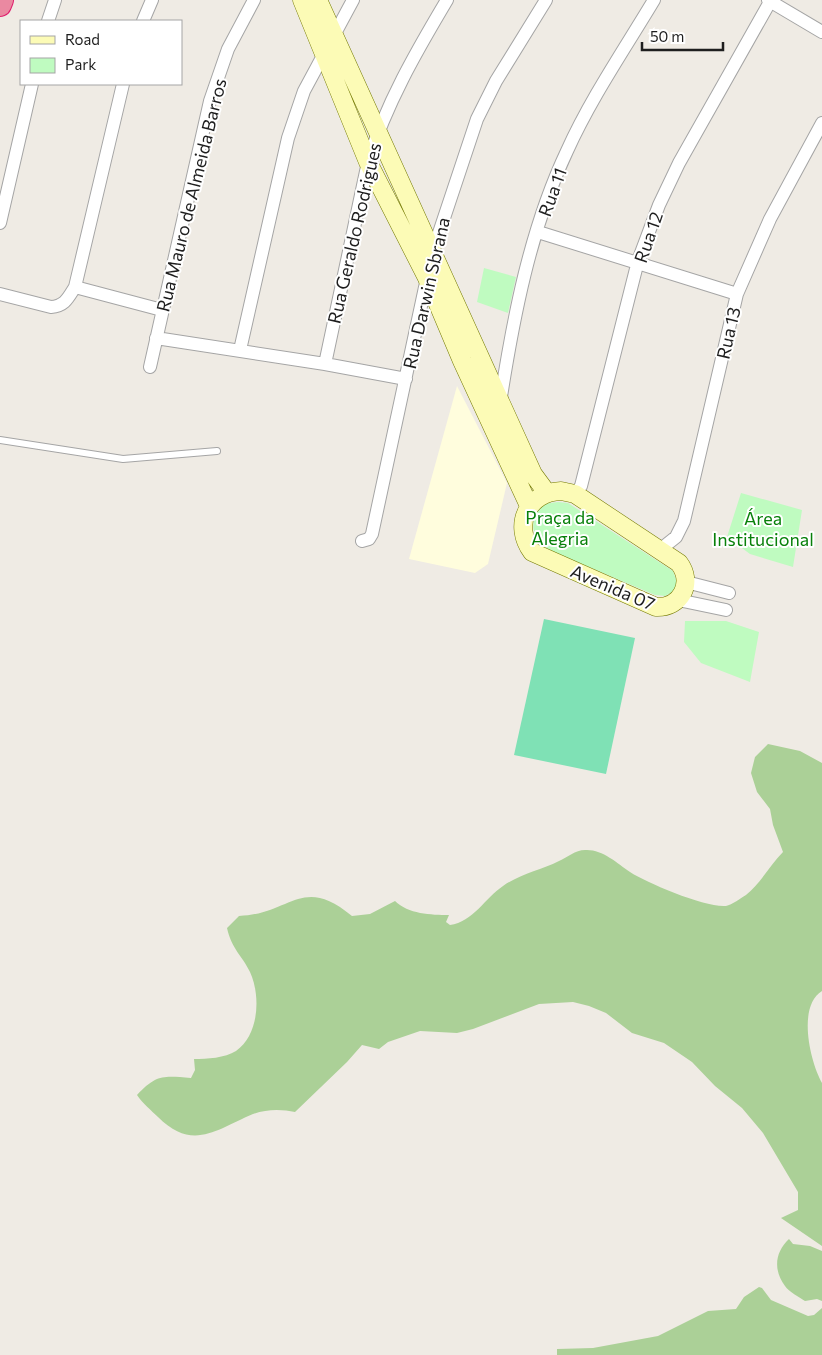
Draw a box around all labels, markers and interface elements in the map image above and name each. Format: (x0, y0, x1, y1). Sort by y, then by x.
legend (20, 20, 182, 85)
scale bar (642, 20, 723, 52)
text: 50 m (650, 27, 684, 45)
text: Road (65, 30, 100, 48)
text: Park (65, 55, 96, 73)
street label: Rua Mauro de Almeida Barros (151, 76, 231, 314)
street label: Rua Geraldo Rodrigues (322, 140, 386, 326)
street label: Rua 11 (533, 165, 571, 219)
street label: Rua 12 (629, 209, 667, 265)
street label: Rua Darwin Sbrana (398, 215, 454, 371)
street label: Rua 13 (711, 305, 745, 361)
park label: Praça da Alegria (525, 506, 595, 549)
park label: Área Institucional (712, 507, 814, 550)
street label: Avenida 07 (568, 559, 658, 615)

